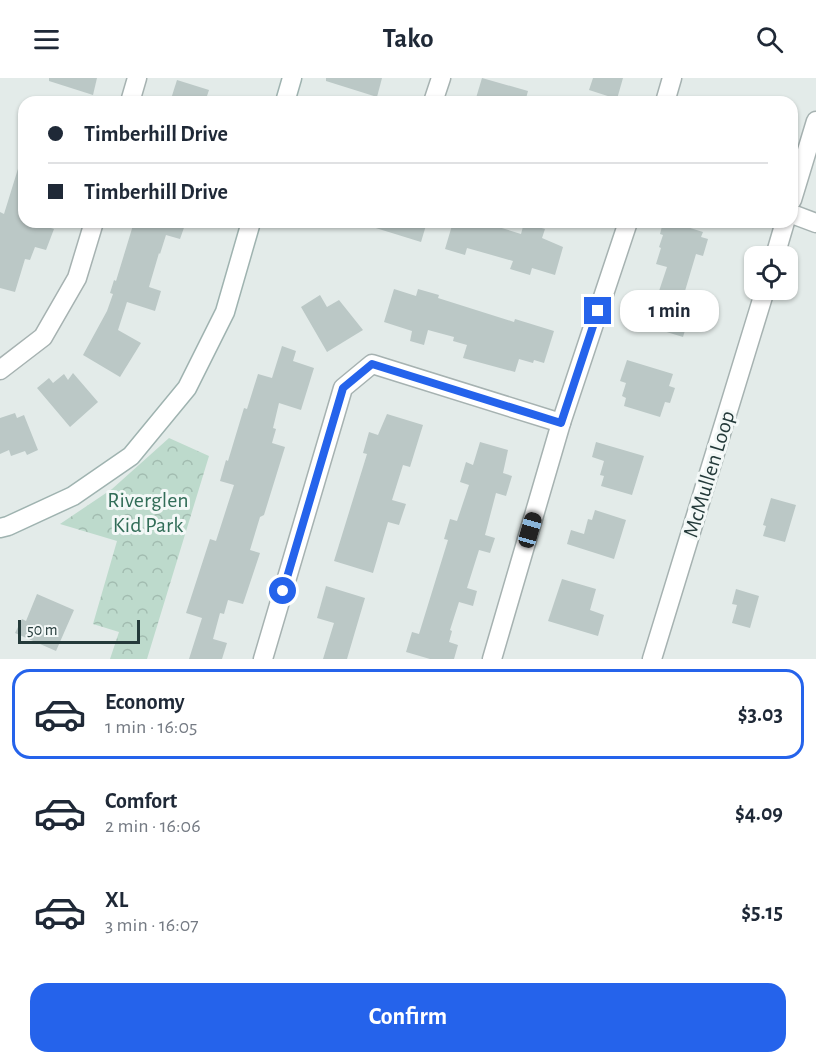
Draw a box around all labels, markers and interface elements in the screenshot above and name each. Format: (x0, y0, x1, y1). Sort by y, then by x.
icon: menu (30, 23, 63, 56)
icon: search (753, 23, 786, 56)
text: Tako (382, 25, 434, 52)
text: Timberhill Drive (84, 123, 228, 145)
text: Timberhill Drive (84, 181, 228, 203)
map controls (744, 246, 798, 300)
button: locate (744, 246, 798, 300)
callout: 1 min (619, 290, 718, 332)
route end (584, 297, 611, 324)
text: 1 min (648, 301, 691, 321)
street label: McMullen Loop (679, 408, 739, 540)
park label: Riverglen Kid Park (107, 489, 189, 536)
car (516, 510, 544, 550)
route start (269, 577, 296, 604)
scale bar (18, 617, 140, 644)
text: 50 m (27, 622, 58, 638)
icon: car (33, 687, 87, 741)
text: Economy (105, 691, 185, 713)
text: $3.03 (738, 703, 783, 725)
text: 1 min · 16:05 (105, 717, 197, 737)
icon: car (33, 786, 87, 840)
text: Comfort (105, 790, 177, 812)
text: $4.09 (735, 802, 783, 824)
text: 2 min · 16:06 (105, 816, 201, 836)
icon: car (33, 885, 87, 939)
text: XL (105, 889, 128, 911)
text: $5.15 (741, 901, 783, 923)
text: 3 min · 16:07 (105, 915, 199, 935)
button: Confirm (30, 983, 786, 1052)

